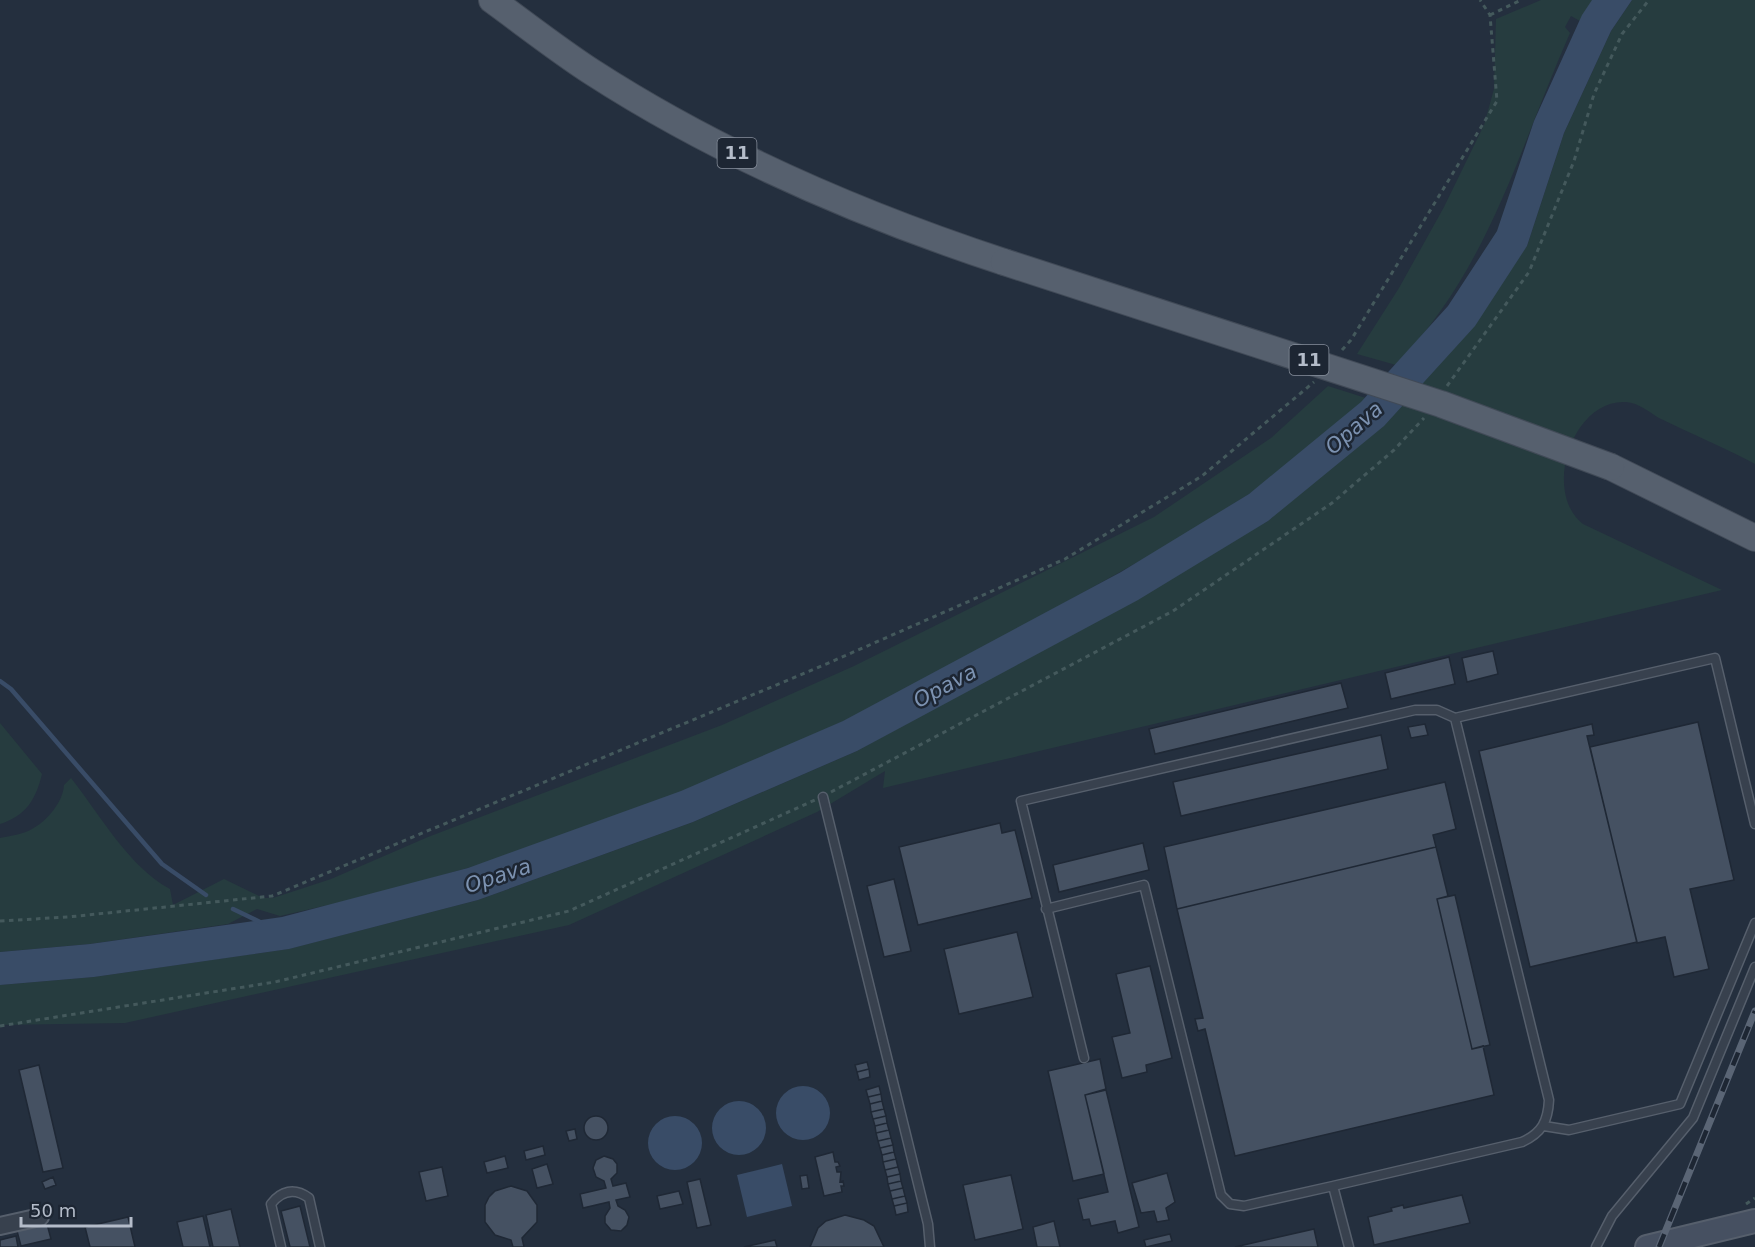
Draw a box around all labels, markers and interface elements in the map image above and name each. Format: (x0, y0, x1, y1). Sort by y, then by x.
road number: 11 (718, 138, 756, 168)
road number: 11 (1290, 345, 1328, 375)
water label: Opava (1320, 397, 1388, 459)
water label: Opava (909, 659, 981, 713)
water label: Opava (462, 854, 534, 898)
scale bar (21, 1190, 130, 1228)
text: 50 m (30, 1200, 76, 1221)

